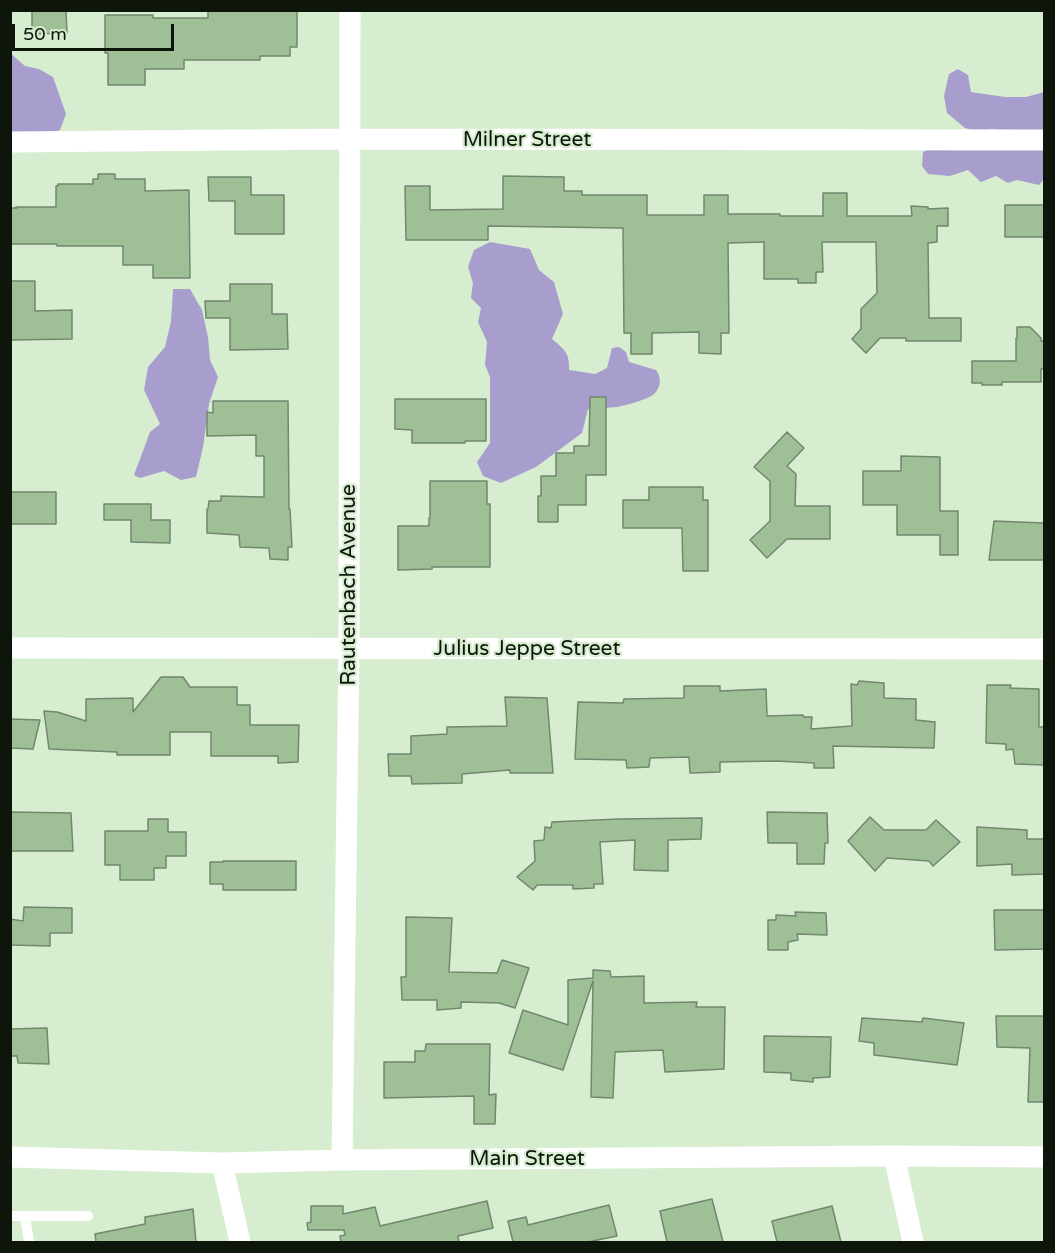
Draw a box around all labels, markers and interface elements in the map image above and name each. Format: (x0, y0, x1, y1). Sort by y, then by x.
scale bar (15, 12, 177, 50)
text: 50 m (23, 23, 67, 45)
street label: Milner Street (463, 127, 591, 153)
street label: Rautenbach Avenue (336, 484, 362, 686)
street label: Julius Jeppe Street (434, 636, 620, 662)
street label: Main Street (469, 1146, 585, 1172)

